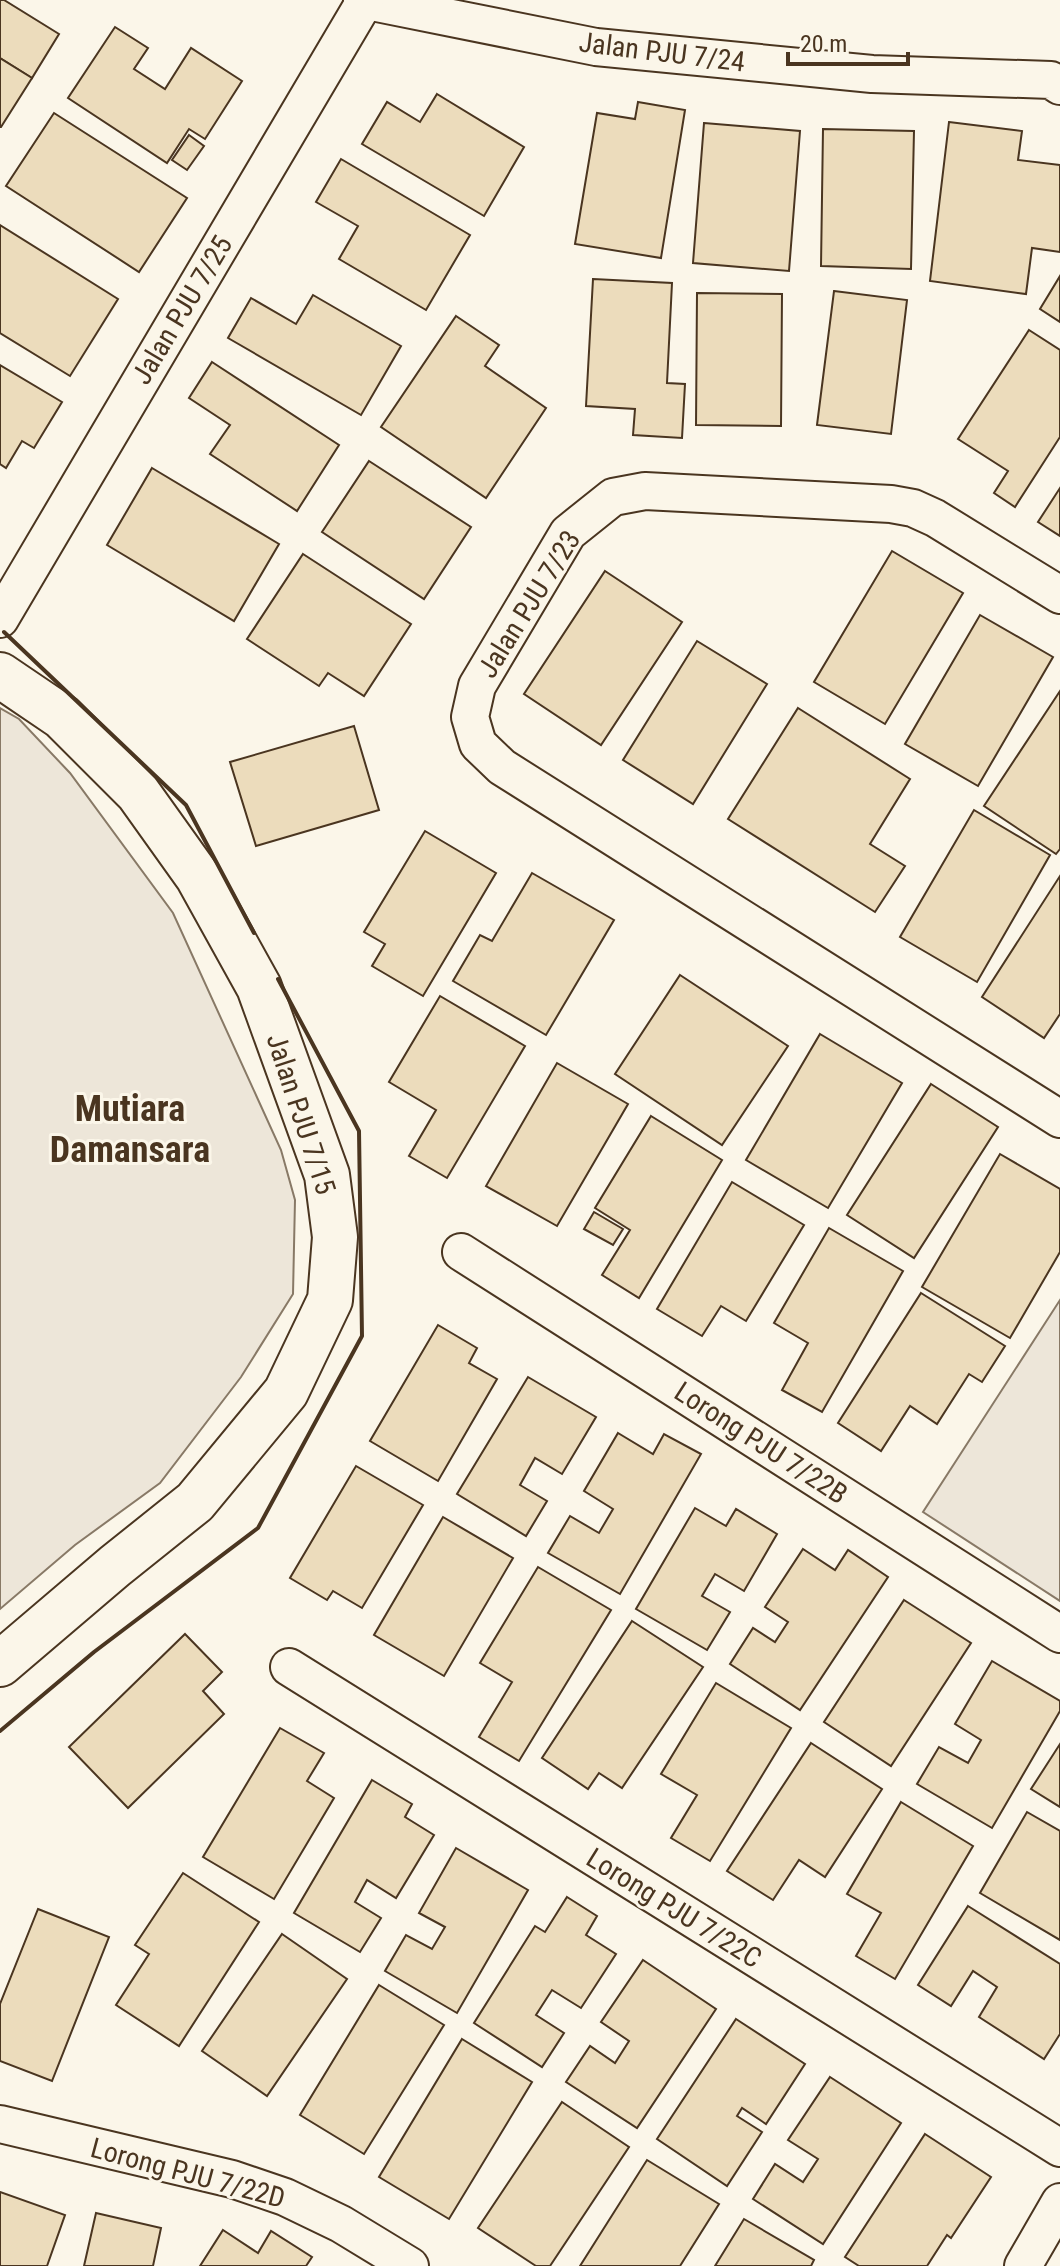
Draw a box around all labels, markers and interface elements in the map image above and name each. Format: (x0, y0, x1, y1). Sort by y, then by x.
scale bar (788, 16, 908, 66)
street label: Jalan PJU 7/24 (577, 25, 747, 79)
text: 20 m (800, 30, 847, 58)
street label: Jalan PJU 7/25 (125, 230, 239, 390)
street label: Jalan PJU 7/23 (471, 524, 587, 684)
street label: Jalan PJU 7/15 (259, 1029, 343, 1199)
district label: Mutiara Damansara (50, 1088, 210, 1171)
street label: Lorong PJU 7/22B (669, 1375, 853, 1511)
street label: Lorong PJU 7/22C (581, 1841, 767, 1975)
street label: Lorong PJU 7/22D (87, 2131, 289, 2215)

